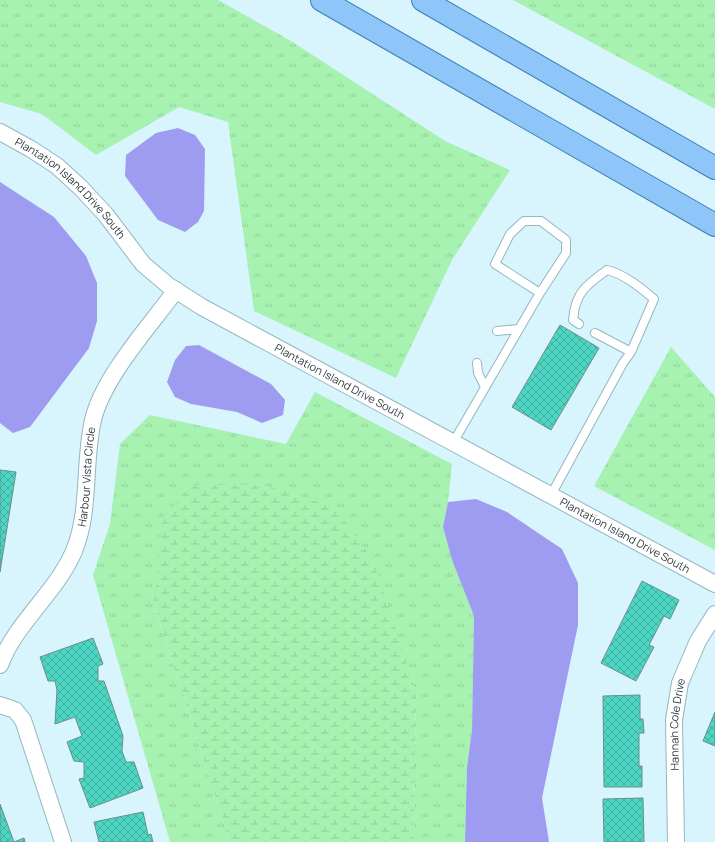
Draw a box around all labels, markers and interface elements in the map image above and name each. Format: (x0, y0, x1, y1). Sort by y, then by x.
street label: Plantation Island Drive South (13, 134, 129, 242)
street label: Plantation Island Drive South (272, 340, 408, 422)
street label: Harbour Vista Circle (73, 425, 98, 528)
street label: Plantation Island Drive South (557, 494, 693, 576)
street label: Hannah Cole Drive (666, 675, 689, 771)

